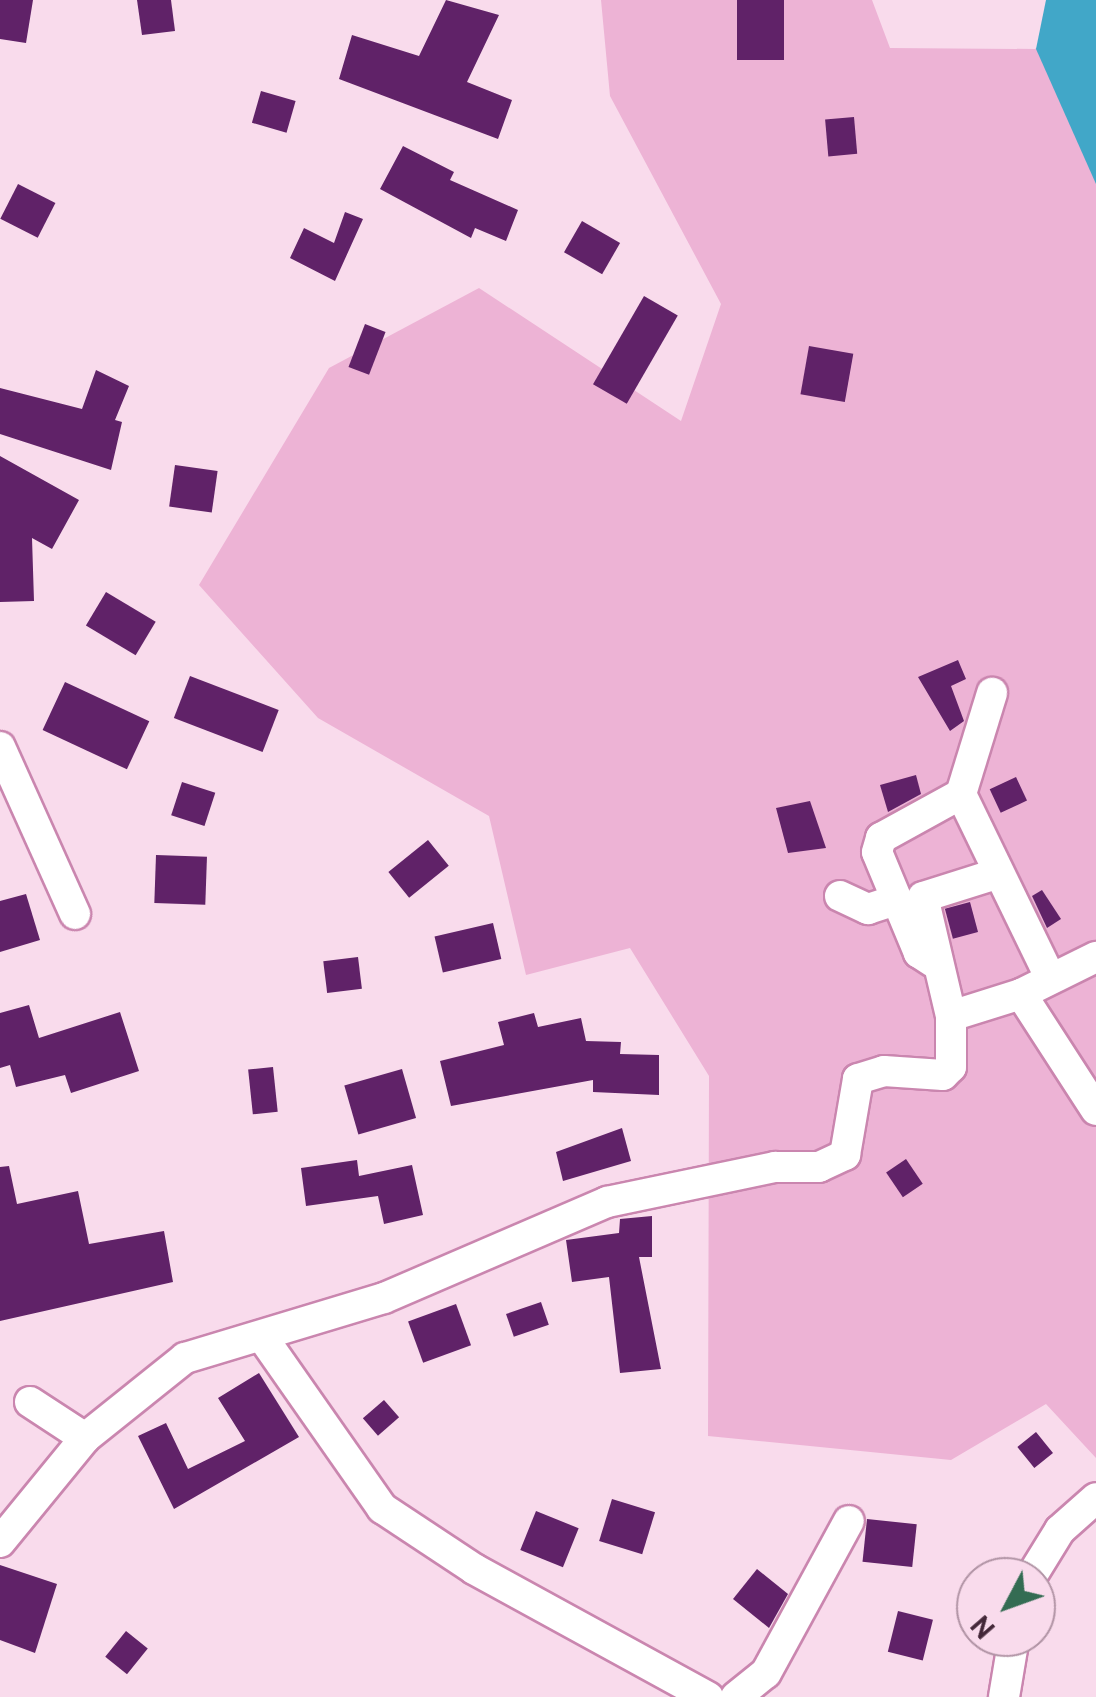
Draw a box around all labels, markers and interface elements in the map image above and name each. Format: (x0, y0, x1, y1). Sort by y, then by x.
north arrow (956, 1557, 1056, 1657)
text: N (965, 1606, 1005, 1645)

